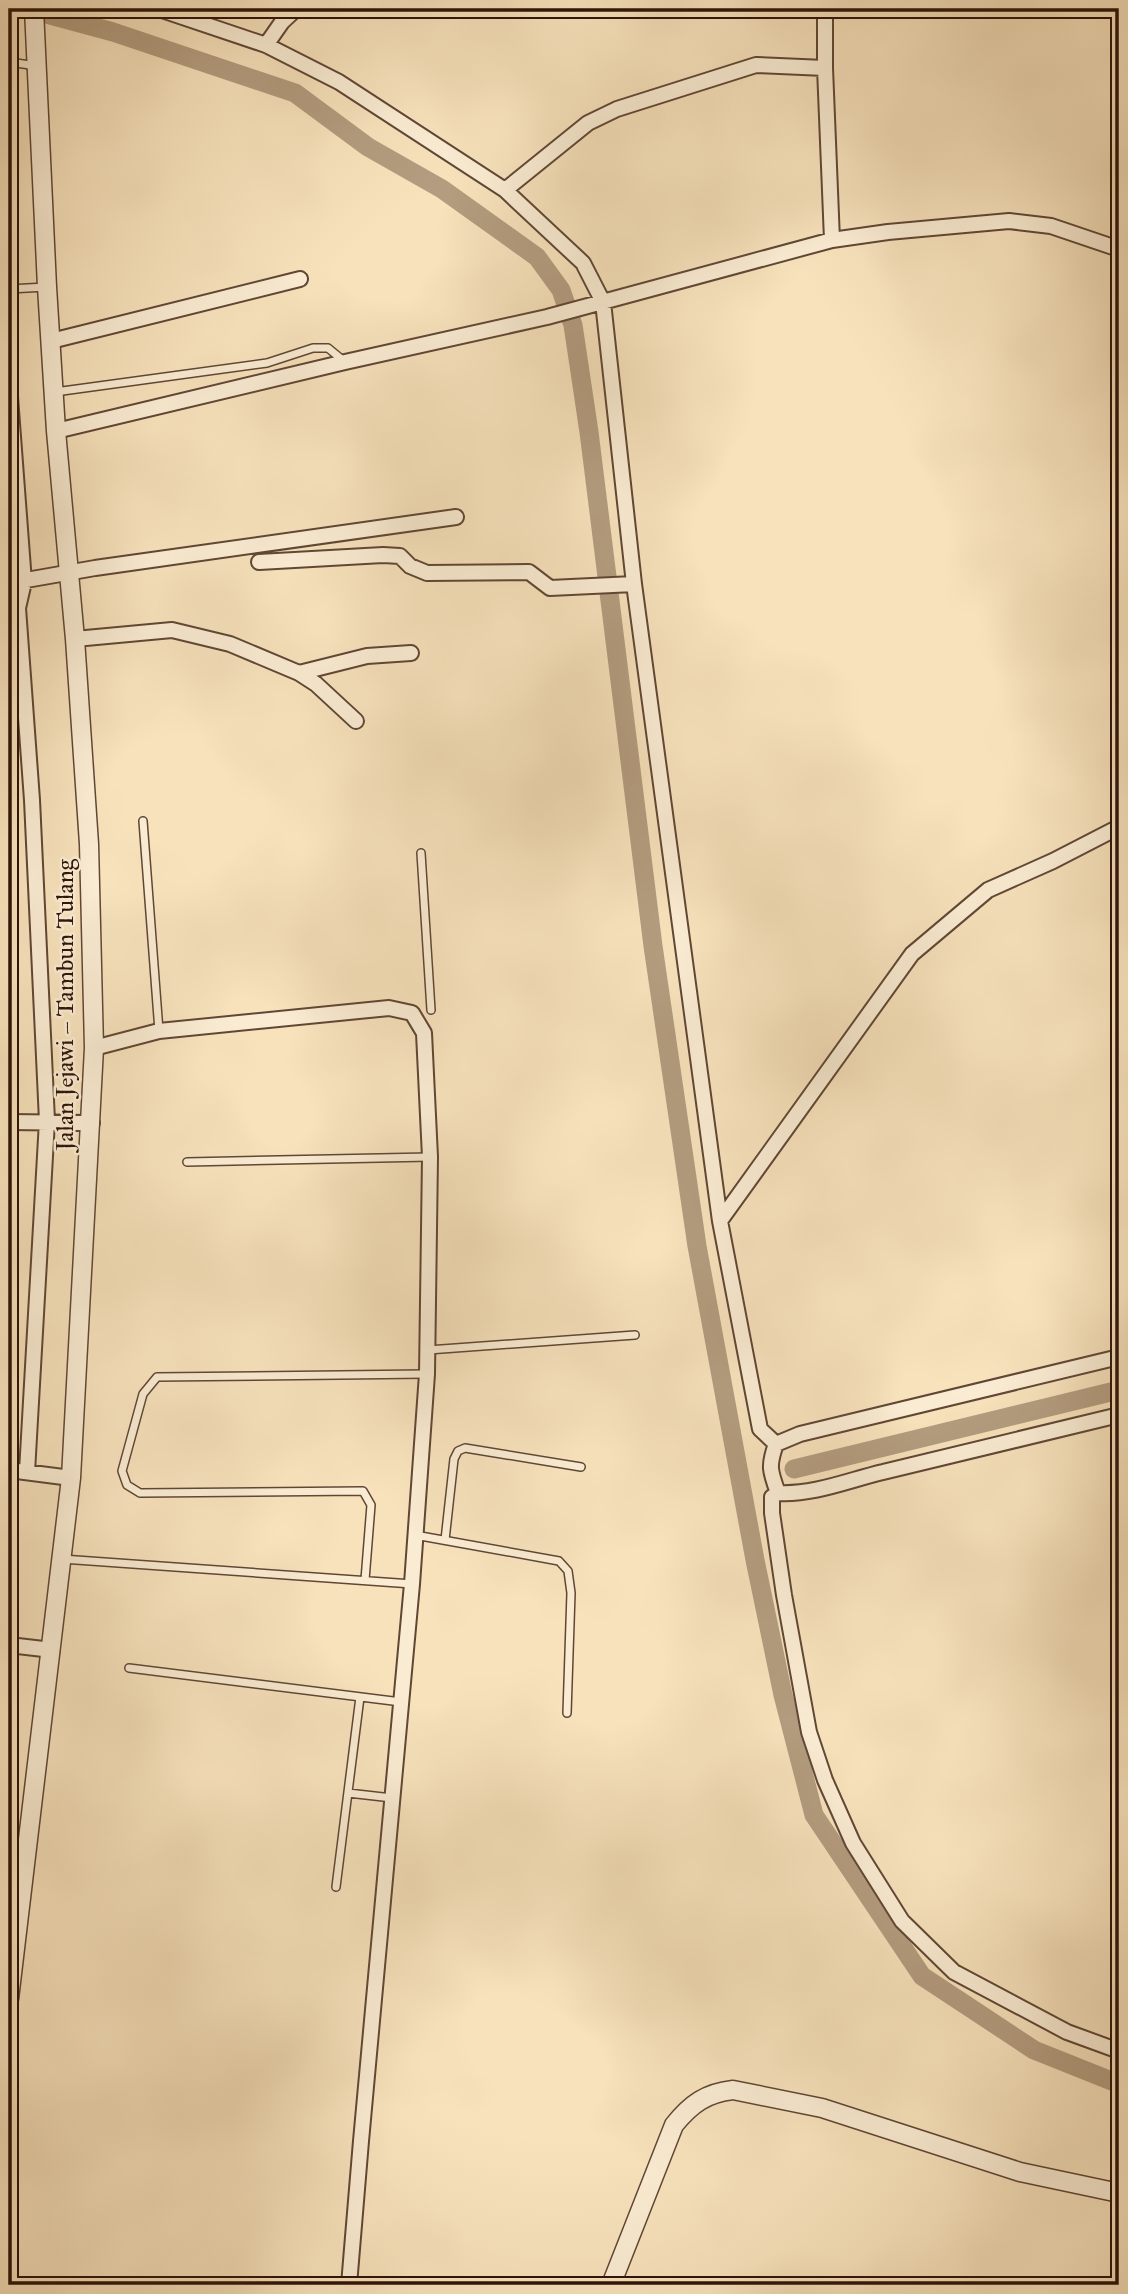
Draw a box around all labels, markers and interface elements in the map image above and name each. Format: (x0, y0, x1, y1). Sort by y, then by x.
street label: Jalan Jejawi – Tambun Tulang (50, 858, 80, 1154)

